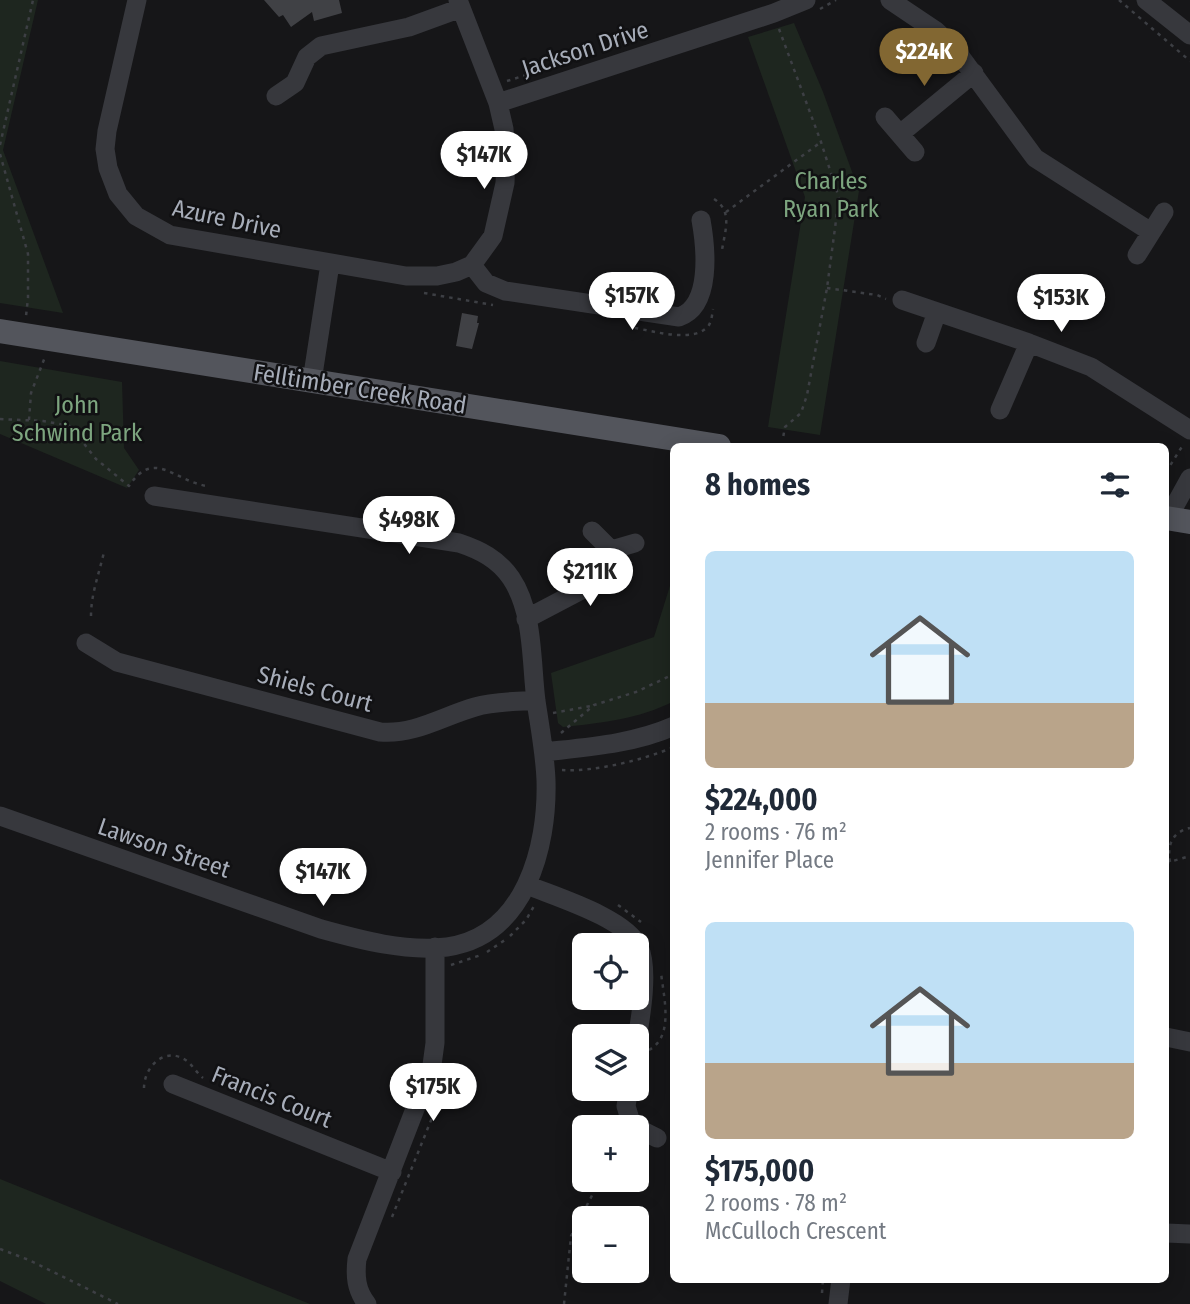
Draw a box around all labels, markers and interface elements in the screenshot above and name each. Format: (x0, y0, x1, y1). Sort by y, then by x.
street label: Jackson Drive (518, 15, 652, 83)
pin: $224K (875, 28, 973, 88)
text: $224K (895, 37, 953, 65)
pin: $147K (435, 132, 533, 191)
text: $147K (457, 140, 511, 168)
park label: Charles Ryan Park (783, 167, 880, 223)
street label: Azure Drive (170, 194, 284, 244)
pin: $157K (583, 272, 681, 332)
pin: $153K (1012, 274, 1110, 334)
text: $157K (605, 281, 659, 309)
text: $153K (1033, 283, 1089, 311)
street label: Felltimber Creek Road (252, 358, 468, 420)
park label: John Schwind Park (12, 391, 143, 447)
icon: filters (1096, 466, 1134, 504)
text: 8 homes (705, 467, 810, 503)
pin: $498K (360, 496, 458, 556)
text: $498K (379, 505, 439, 533)
pin: $211K (541, 548, 639, 608)
text: $211K (563, 557, 617, 585)
icon: home (857, 597, 983, 723)
street label: Shiels Court (254, 660, 376, 718)
text: $224,000 (705, 782, 818, 818)
street label: Lawson Street (94, 812, 234, 884)
text: 2 rooms · 76 m² (705, 818, 847, 846)
text: Jennifer Place (705, 846, 834, 874)
pin: $147K (274, 848, 372, 908)
text: $147K (296, 857, 350, 885)
map controls (572, 933, 649, 1283)
button: locate (572, 933, 649, 1010)
icon: home (857, 968, 983, 1094)
button: layers (572, 1024, 649, 1101)
street label: Francis Court (208, 1060, 336, 1134)
pin: $175K (384, 1064, 482, 1123)
text: $175K (406, 1072, 460, 1100)
button: + (572, 1115, 649, 1192)
text: $175,000 (705, 1153, 814, 1189)
text: 2 rooms · 78 m² (705, 1189, 847, 1217)
button: − (572, 1206, 649, 1283)
text: McCulloch Crescent (705, 1217, 886, 1245)

